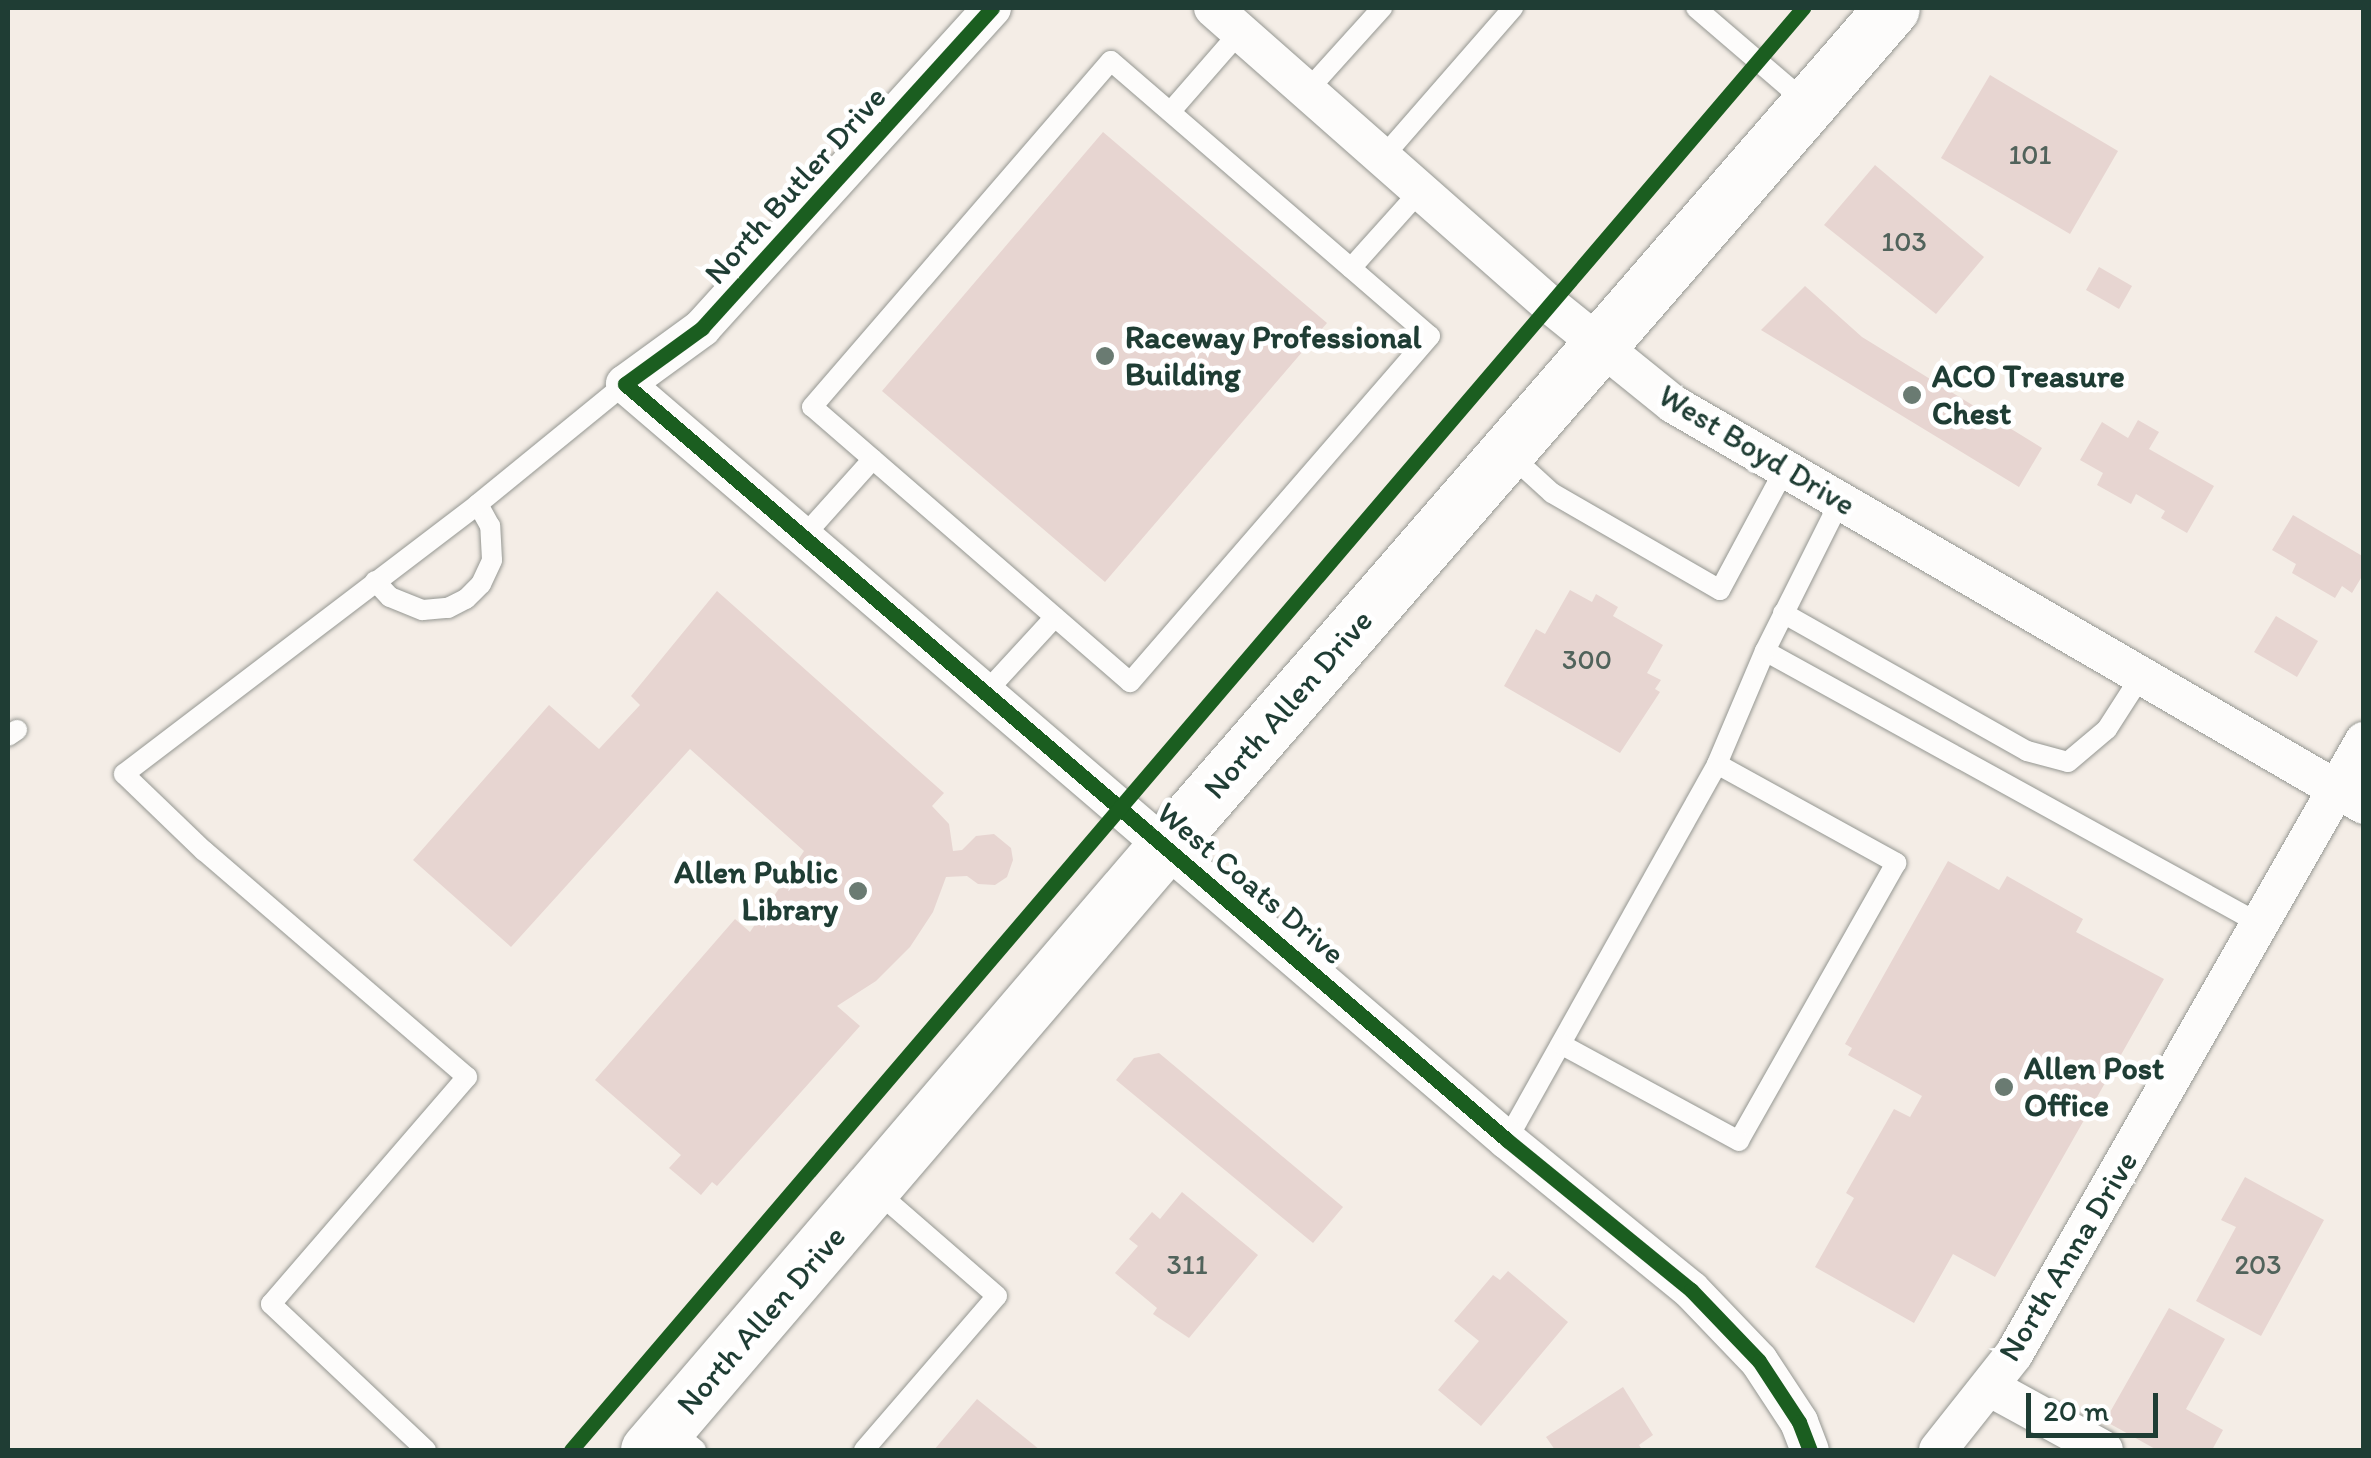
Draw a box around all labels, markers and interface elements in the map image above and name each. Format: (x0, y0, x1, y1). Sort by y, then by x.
street label: North Butler Drive (696, 78, 894, 292)
house number: 101 (2008, 137, 2052, 171)
house number: 103 (1881, 224, 1927, 258)
place label: Raceway Professional Building (1125, 319, 1422, 394)
marker: Raceway Professional Building (1094, 345, 1116, 367)
place label: ACO Treasure Chest (1932, 358, 2122, 433)
street label: West Boyd Drive (1651, 376, 1863, 524)
marker: ACO Treasure Chest (1901, 384, 1923, 406)
street label: North Allen Drive (1195, 602, 1381, 806)
house number: 300 (1562, 642, 1612, 676)
street label: West Coats Drive (1149, 793, 1353, 973)
place label: Allen Public Library (674, 854, 838, 929)
marker: Allen Public Library (847, 880, 869, 902)
place label: Allen Post Office (2024, 1050, 2163, 1125)
marker: Allen Post Office (1993, 1076, 2015, 1098)
street label: North Anna Drive (1990, 1144, 2146, 1368)
street label: North Allen Drive (668, 1218, 854, 1422)
house number: 311 (1166, 1247, 1208, 1281)
house number: 203 (2234, 1247, 2282, 1281)
scale bar (2031, 1373, 2164, 1435)
text: 20 m (2043, 1392, 2109, 1429)

